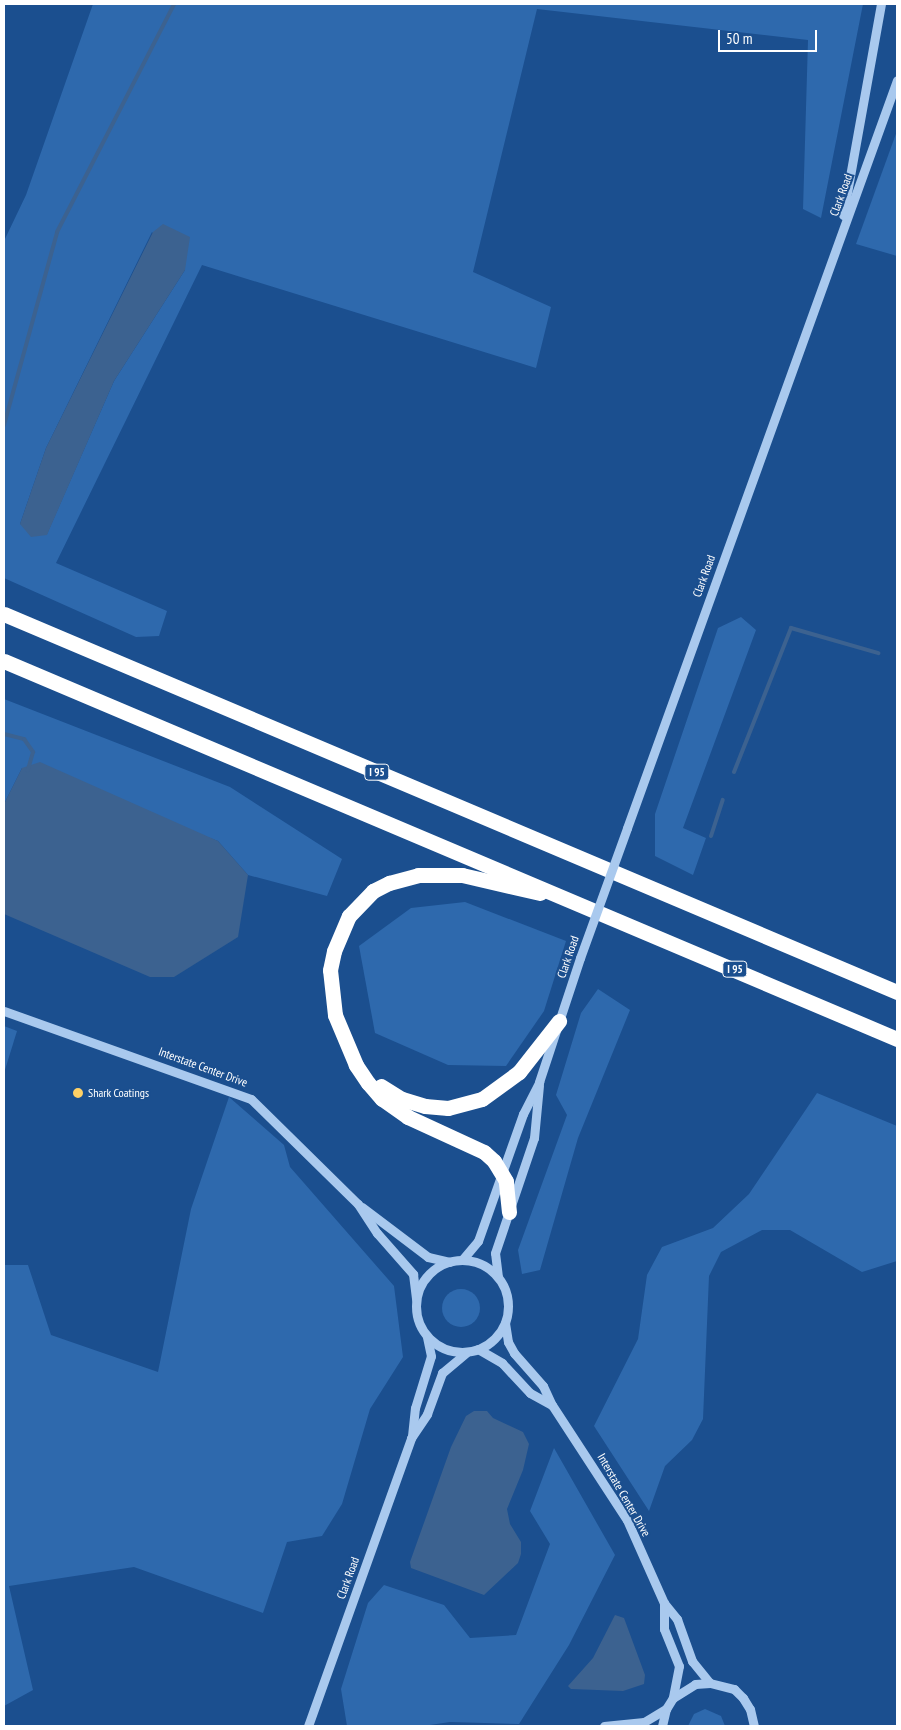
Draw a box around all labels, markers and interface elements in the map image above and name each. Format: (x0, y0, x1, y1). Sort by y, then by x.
scale bar (721, 20, 820, 52)
text: 50 m (726, 29, 752, 48)
street label: Clark Road (827, 172, 855, 218)
street label: Clark Road (690, 553, 718, 599)
road number: I 95 (363, 764, 391, 780)
street label: Clark Road (554, 934, 582, 980)
road number: I 95 (721, 961, 749, 978)
street label: Interstate Center Drive (157, 1044, 249, 1090)
place label: Shark Coatings (88, 1086, 149, 1100)
marker: Shark Coatings (72, 1087, 84, 1099)
street label: Interstate Center Drive (594, 1451, 654, 1539)
street label: Clark Road (334, 1555, 362, 1601)

